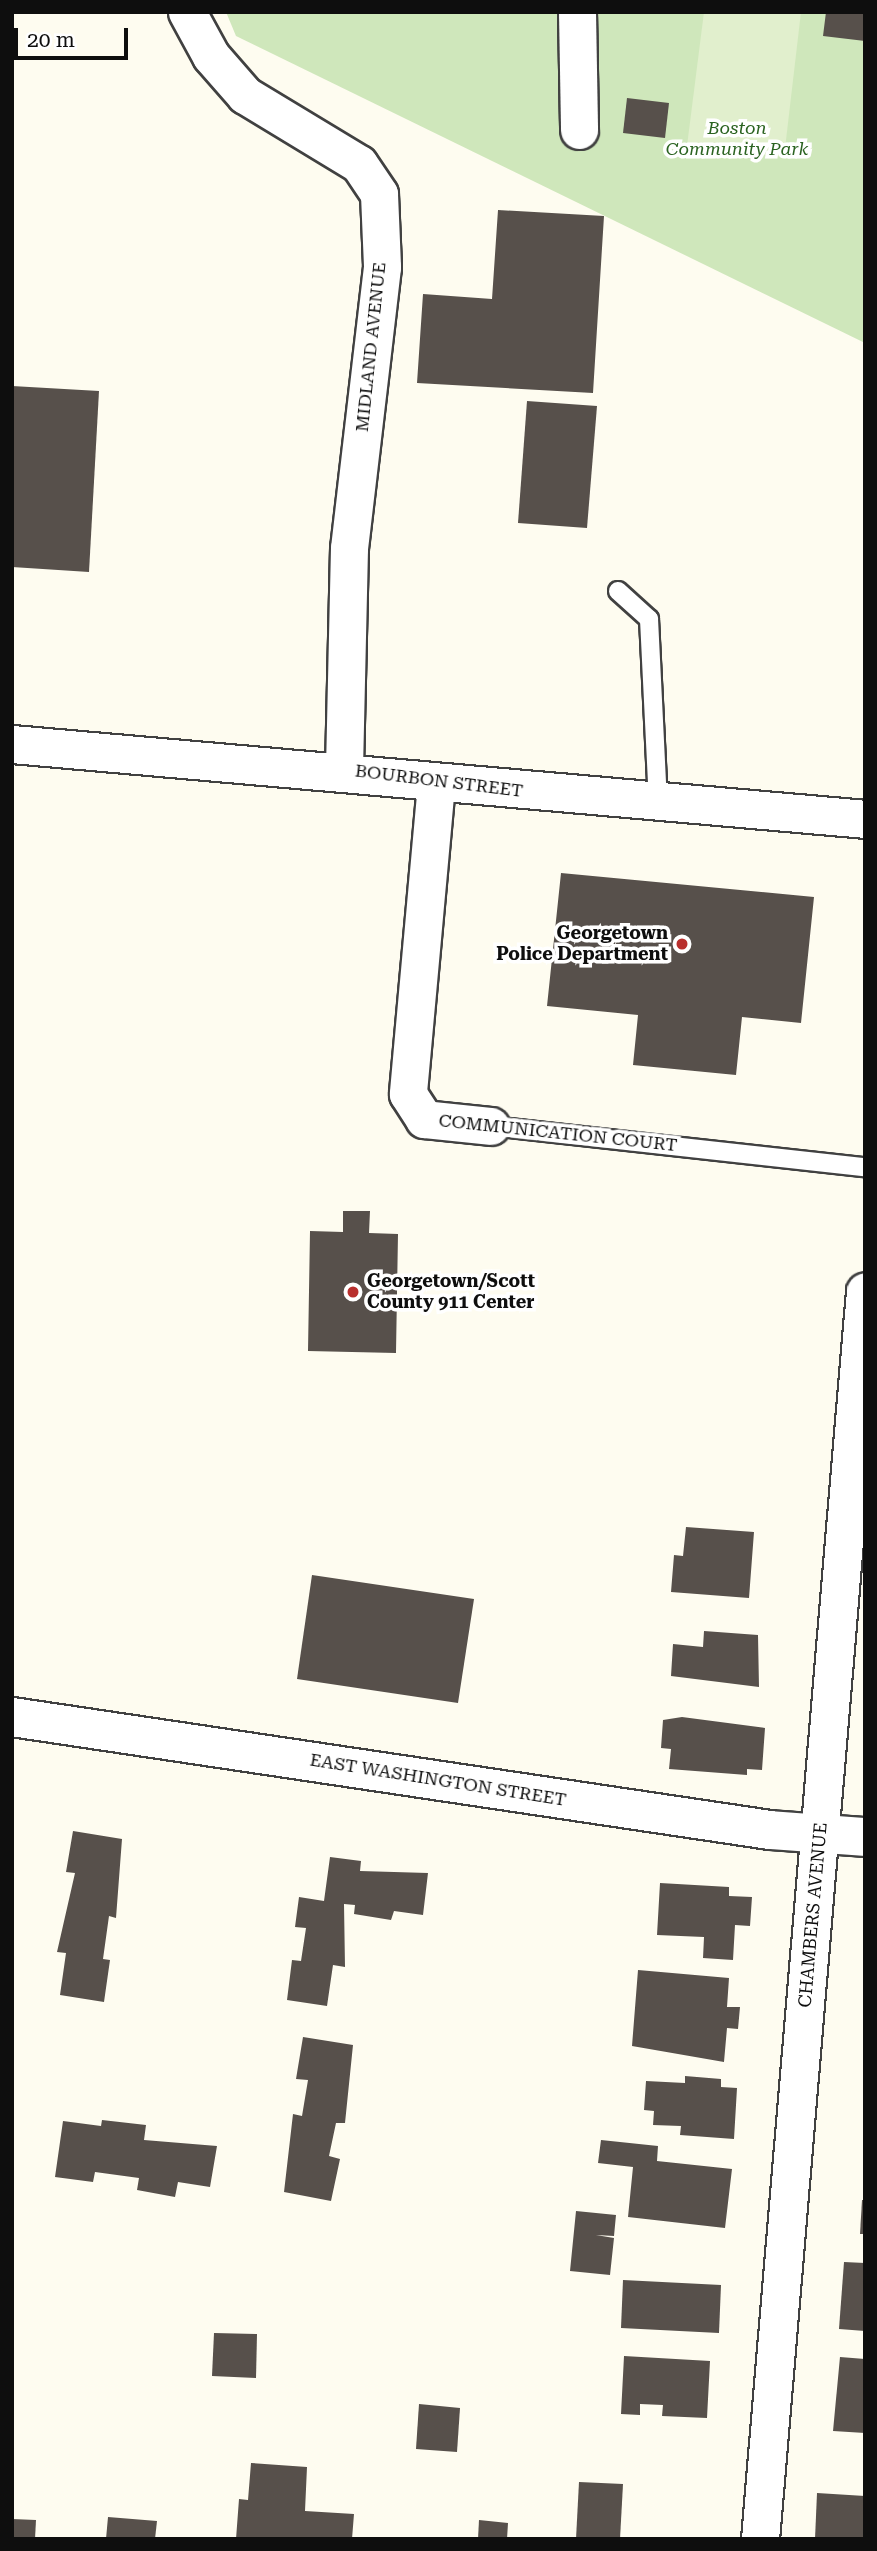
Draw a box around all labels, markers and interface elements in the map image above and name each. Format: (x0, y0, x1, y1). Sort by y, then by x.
scale bar (18, 14, 131, 58)
text: 20 m (27, 28, 75, 52)
park label: Boston Community Park (666, 118, 808, 160)
street label: MIDLAND AVENUE (351, 261, 391, 433)
street label: BOURBON STREET (354, 760, 524, 802)
place label: Georgetown Police Department (496, 923, 668, 965)
marker: Georgetown Police Department (674, 936, 690, 952)
street label: COMMUNICATION COURT (438, 1110, 678, 1156)
place label: Georgetown/Scott County 911 Center (367, 1271, 535, 1314)
marker: Georgetown/Scott County 911 Center (345, 1284, 361, 1300)
street label: EAST WASHINGTON STREET (308, 1749, 568, 1811)
street label: CHAMBERS AVENUE (794, 1822, 832, 2008)

